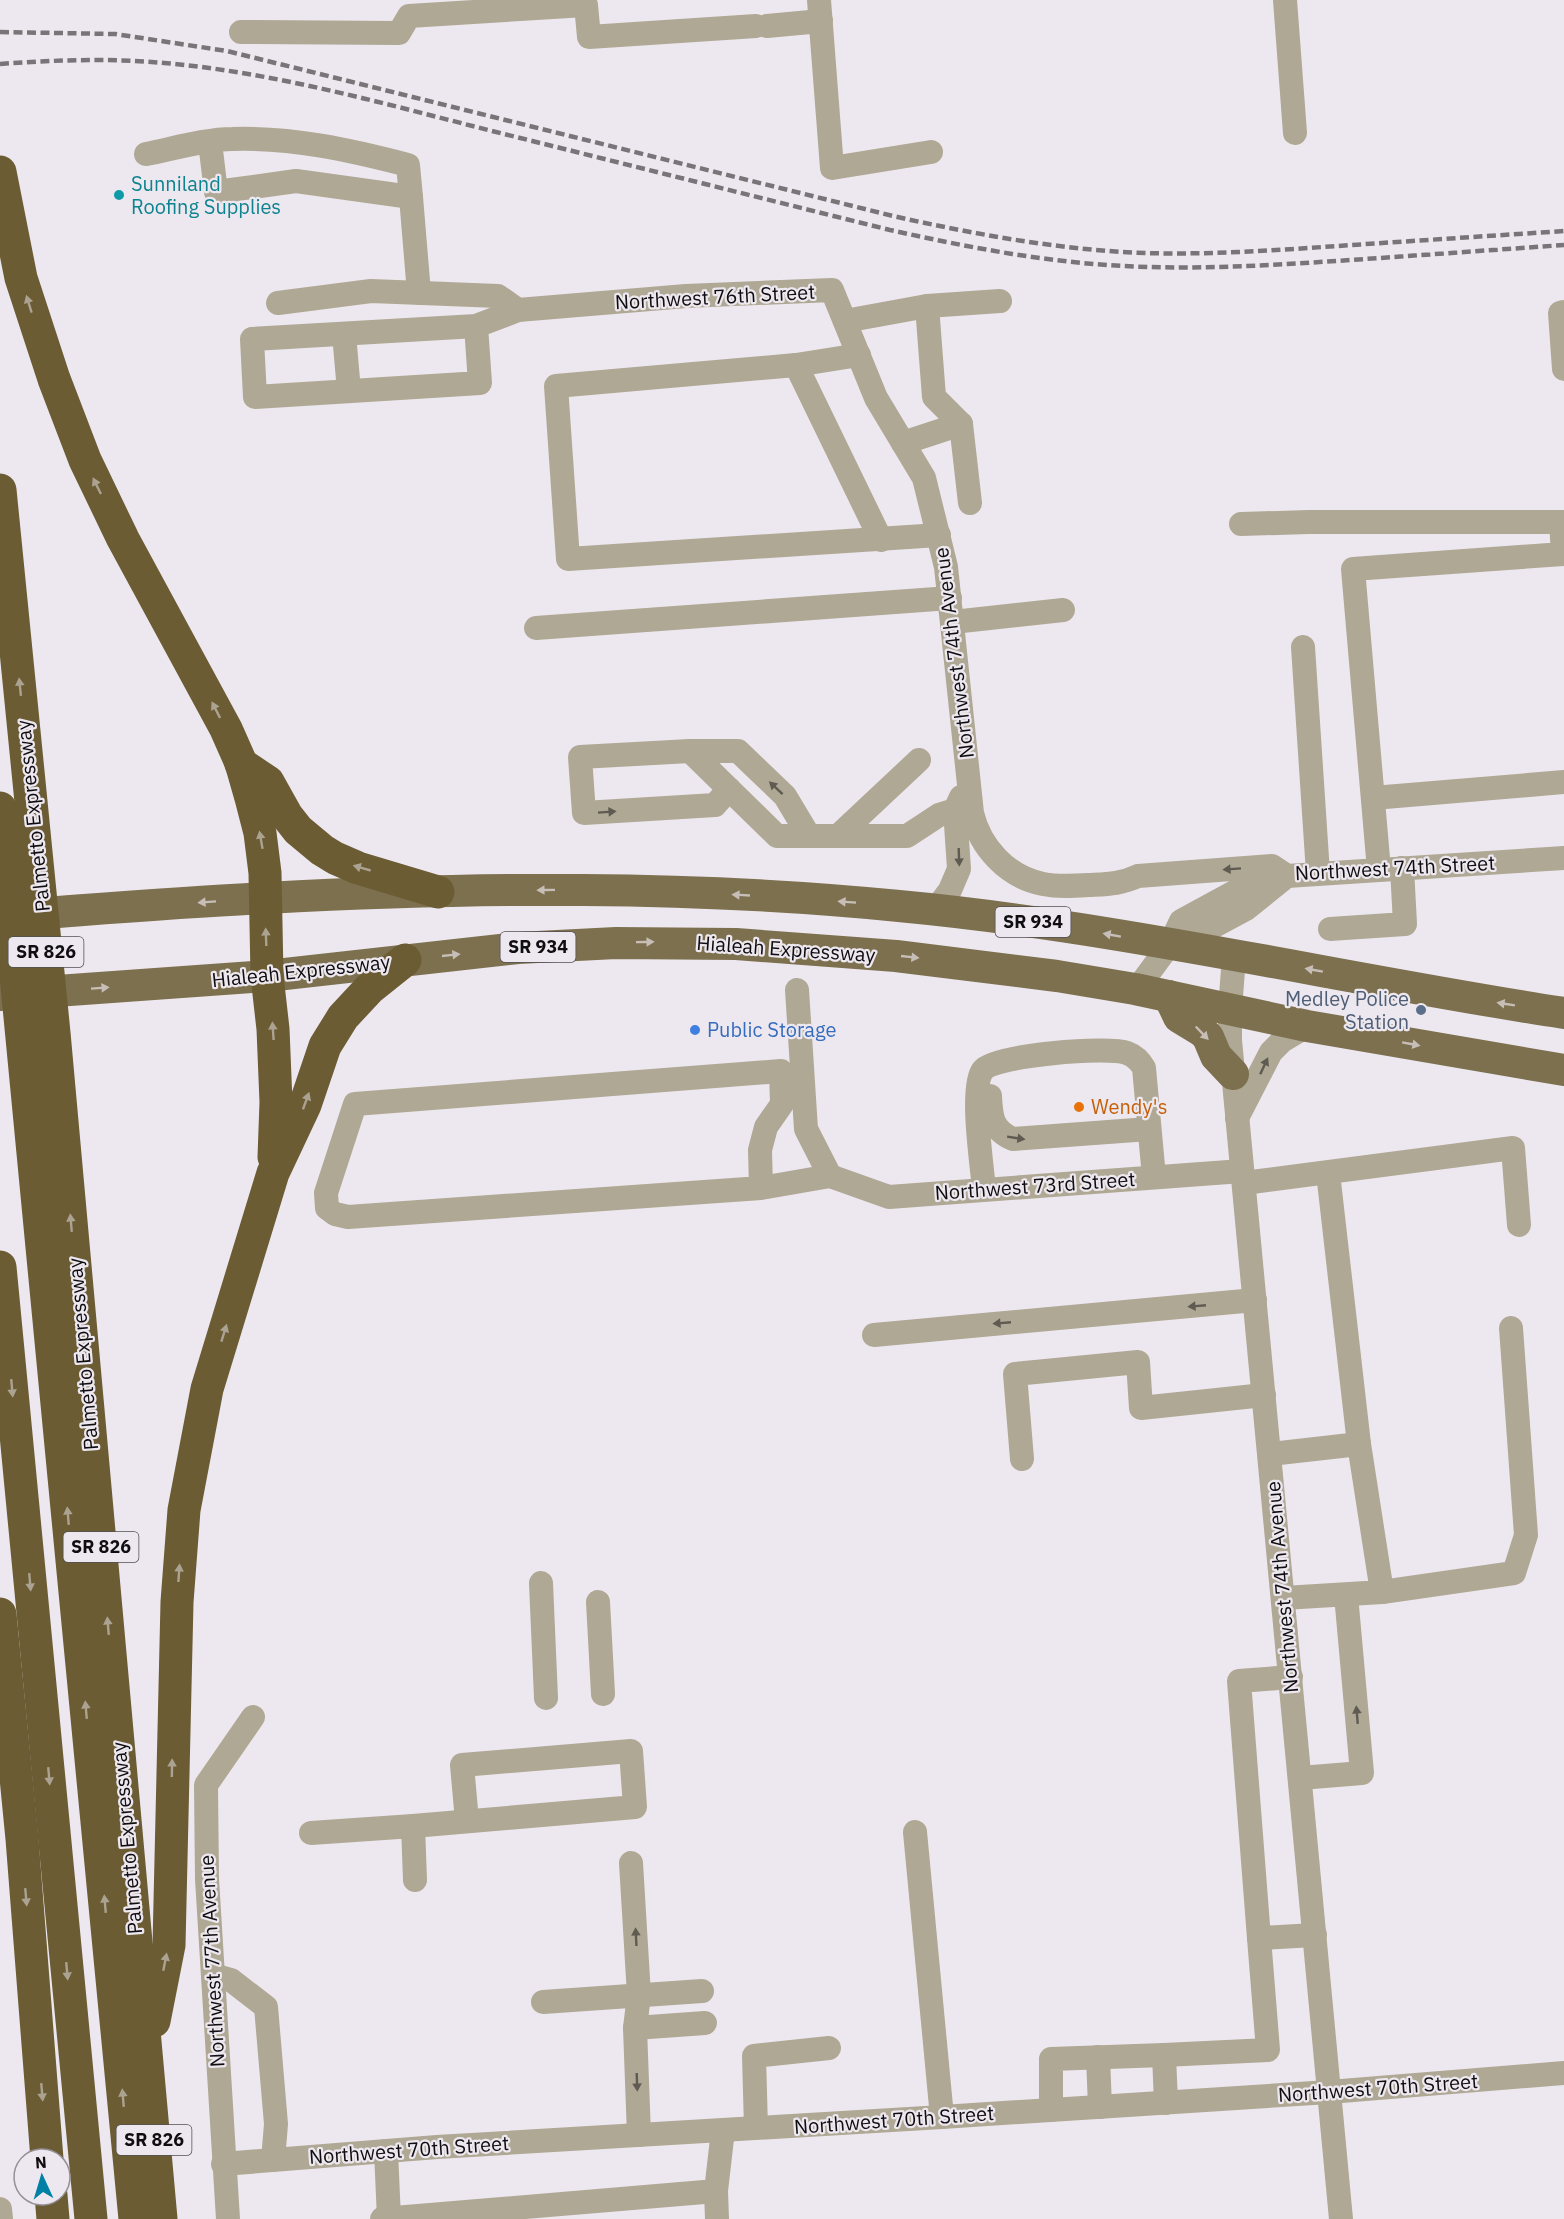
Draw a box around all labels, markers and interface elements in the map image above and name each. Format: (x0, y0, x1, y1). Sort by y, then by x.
place label: Sunniland Roofing Supplies (131, 170, 281, 220)
marker: Sunniland Roofing Supplies (112, 188, 126, 202)
street label: Northwest 76th Street (614, 278, 816, 315)
one-way arrow (24, 294, 33, 312)
one-way arrow (93, 477, 103, 495)
street label: Northwest 74th Avenue (927, 546, 980, 760)
one-way arrow (15, 677, 25, 696)
one-way arrow (212, 702, 221, 719)
street label: Palmetto Expressway (9, 719, 56, 913)
one-way arrow (769, 781, 784, 795)
one-way arrow (598, 807, 617, 817)
one-way arrow (256, 830, 265, 849)
one-way arrow (954, 848, 964, 867)
street label: Northwest 74th Street (1294, 849, 1496, 886)
one-way arrow (353, 863, 371, 872)
one-way arrow (1222, 864, 1241, 874)
one-way arrow (536, 885, 555, 895)
one-way arrow (731, 890, 750, 899)
one-way arrow (197, 897, 216, 907)
one-way arrow (838, 897, 857, 906)
road number: SR 934 (996, 907, 1070, 937)
one-way arrow (262, 928, 271, 947)
street label: Hialeah Expressway (696, 929, 877, 968)
one-way arrow (1103, 930, 1122, 939)
road number: SR 934 (500, 932, 576, 962)
road number: SR 826 (9, 937, 84, 967)
one-way arrow (636, 938, 655, 947)
street label: Hialeah Expressway (210, 948, 392, 993)
one-way arrow (441, 950, 460, 960)
one-way arrow (900, 952, 919, 962)
one-way arrow (1305, 965, 1324, 974)
one-way arrow (91, 983, 110, 993)
place label: Medley Police Station (1285, 985, 1409, 1035)
one-way arrow (1497, 999, 1516, 1008)
marker: Medley Police Station (1414, 1003, 1428, 1017)
place label: Public Storage (707, 1016, 836, 1043)
one-way arrow (268, 1021, 277, 1040)
marker: Public Storage (688, 1023, 702, 1037)
one-way arrow (1195, 1026, 1209, 1040)
one-way arrow (1402, 1040, 1421, 1049)
one-way arrow (1259, 1057, 1268, 1074)
one-way arrow (302, 1092, 312, 1110)
place label: Wendy's (1091, 1093, 1167, 1120)
marker: Wendy's (1072, 1100, 1086, 1114)
one-way arrow (1006, 1133, 1025, 1142)
street label: Northwest 73rd Street (934, 1165, 1136, 1206)
one-way arrow (66, 1213, 76, 1232)
street label: Palmetto Expressway (61, 1257, 104, 1451)
one-way arrow (1187, 1301, 1206, 1311)
one-way arrow (993, 1318, 1012, 1328)
one-way arrow (220, 1324, 229, 1342)
one-way arrow (7, 1379, 17, 1398)
street label: Northwest 74th Avenue (1259, 1480, 1304, 1694)
one-way arrow (63, 1506, 73, 1525)
road number: SR 826 (63, 1532, 138, 1562)
one-way arrow (174, 1563, 184, 1582)
one-way arrow (25, 1573, 35, 1592)
one-way arrow (103, 1617, 113, 1636)
one-way arrow (81, 1700, 91, 1719)
one-way arrow (1352, 1705, 1362, 1724)
street label: Palmetto Expressway (105, 1741, 148, 1935)
one-way arrow (167, 1758, 177, 1777)
one-way arrow (44, 1767, 54, 1786)
street label: Northwest 77th Avenue (192, 1854, 231, 2068)
one-way arrow (21, 1888, 31, 1907)
one-way arrow (100, 1894, 110, 1913)
one-way arrow (631, 1927, 640, 1946)
one-way arrow (161, 1953, 170, 1972)
one-way arrow (62, 1961, 72, 1980)
street label: Northwest 70th Street (1277, 2067, 1479, 2108)
one-way arrow (633, 2072, 642, 2091)
one-way arrow (37, 2082, 47, 2101)
one-way arrow (118, 2088, 128, 2107)
street label: Northwest 70th Street (793, 2099, 995, 2140)
road number: SR 826 (116, 2125, 192, 2155)
street label: Northwest 70th Street (308, 2129, 510, 2170)
north arrow (12, 2147, 72, 2207)
text: N (34, 2152, 47, 2172)

